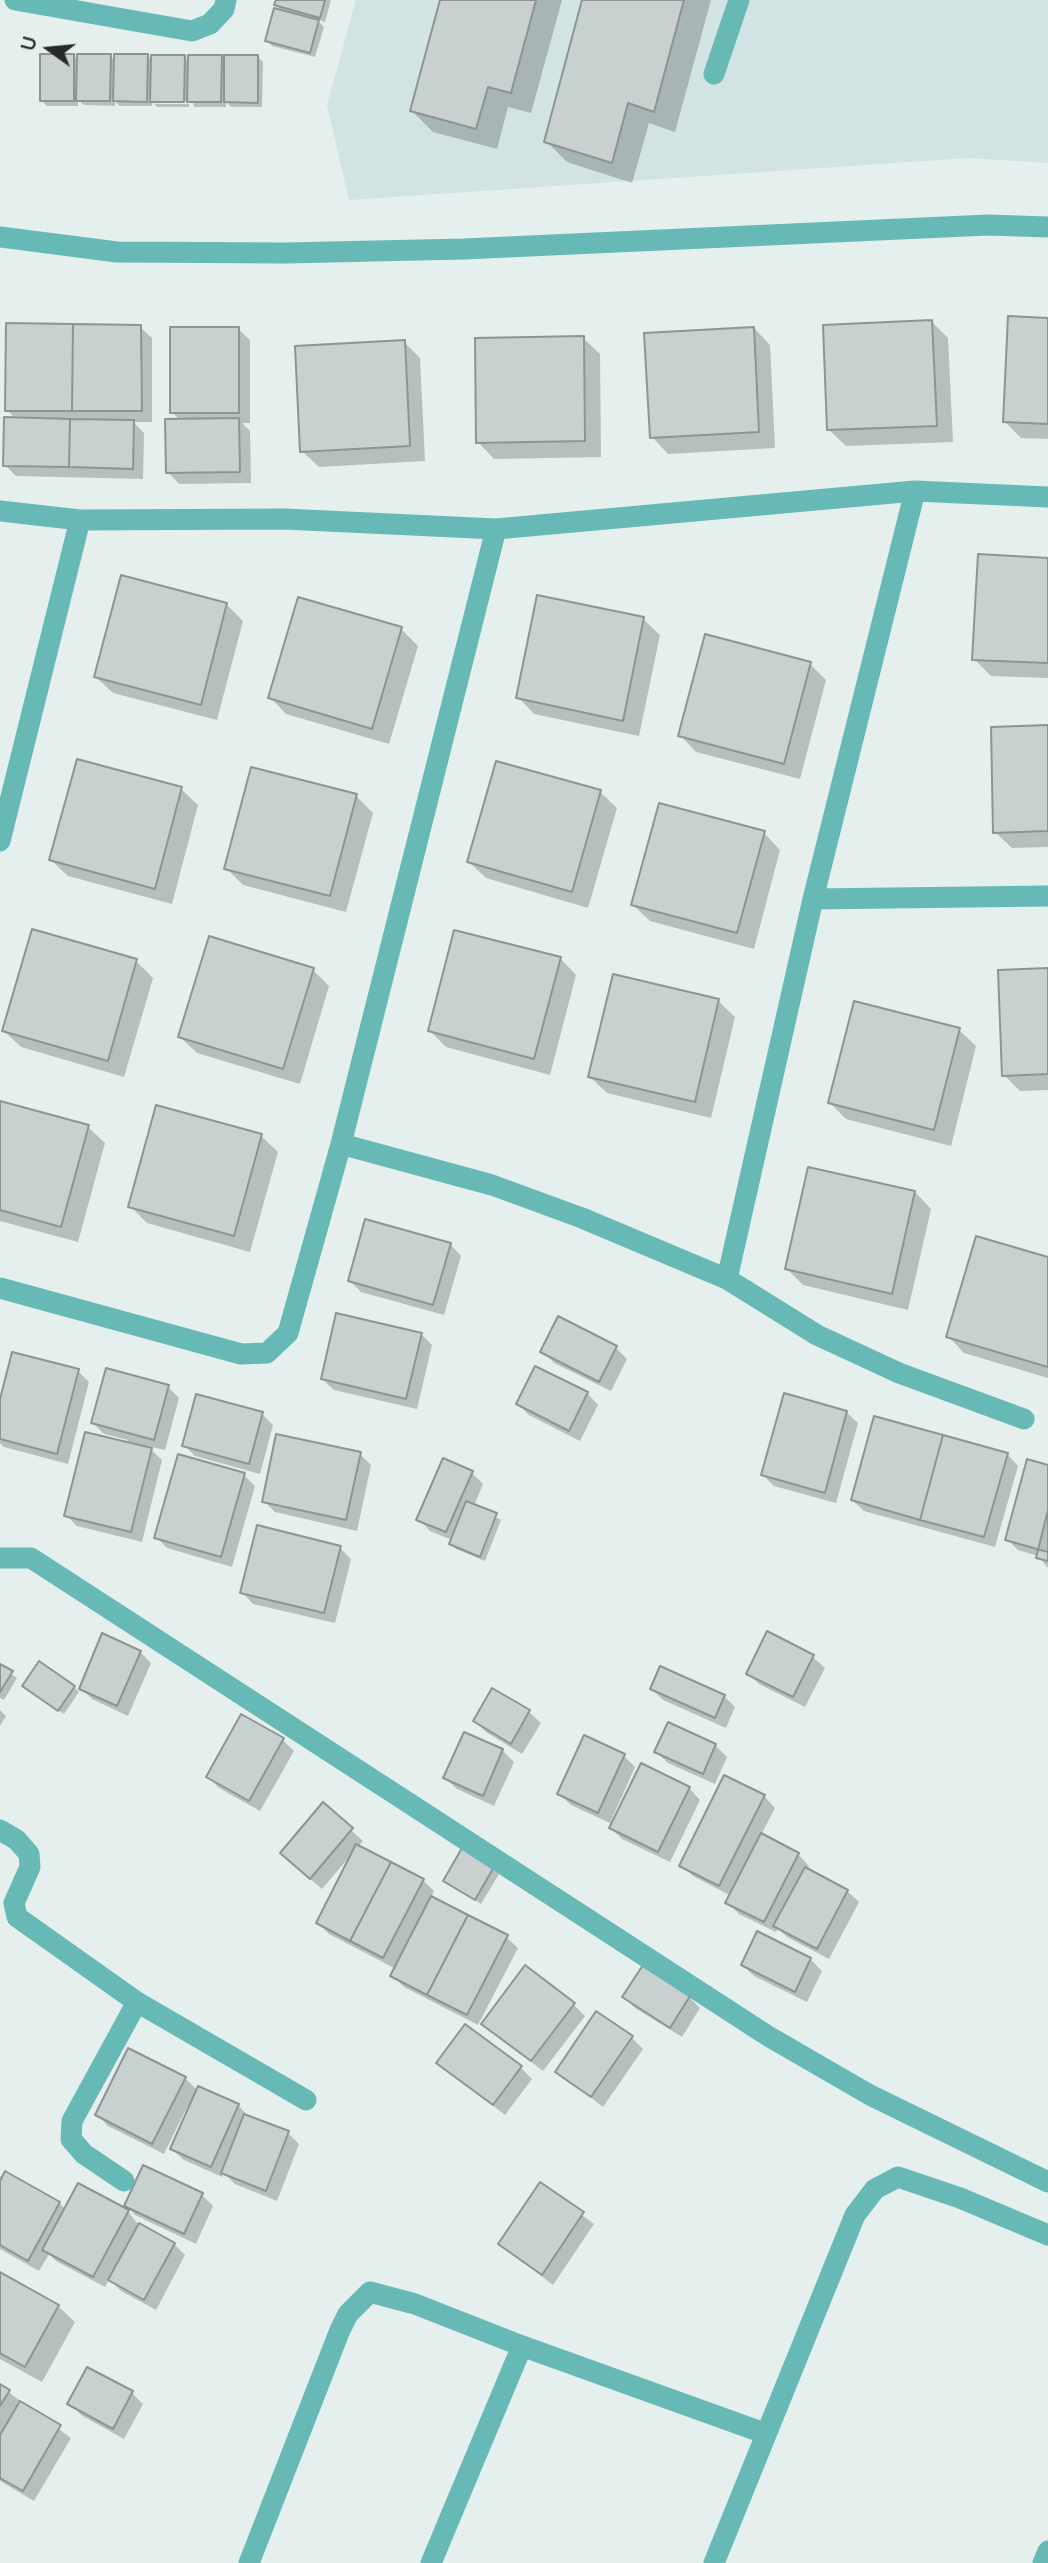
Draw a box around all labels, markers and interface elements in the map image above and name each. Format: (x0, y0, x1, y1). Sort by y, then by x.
north arrow (14, 14, 84, 84)
text: U (14, 34, 43, 54)

